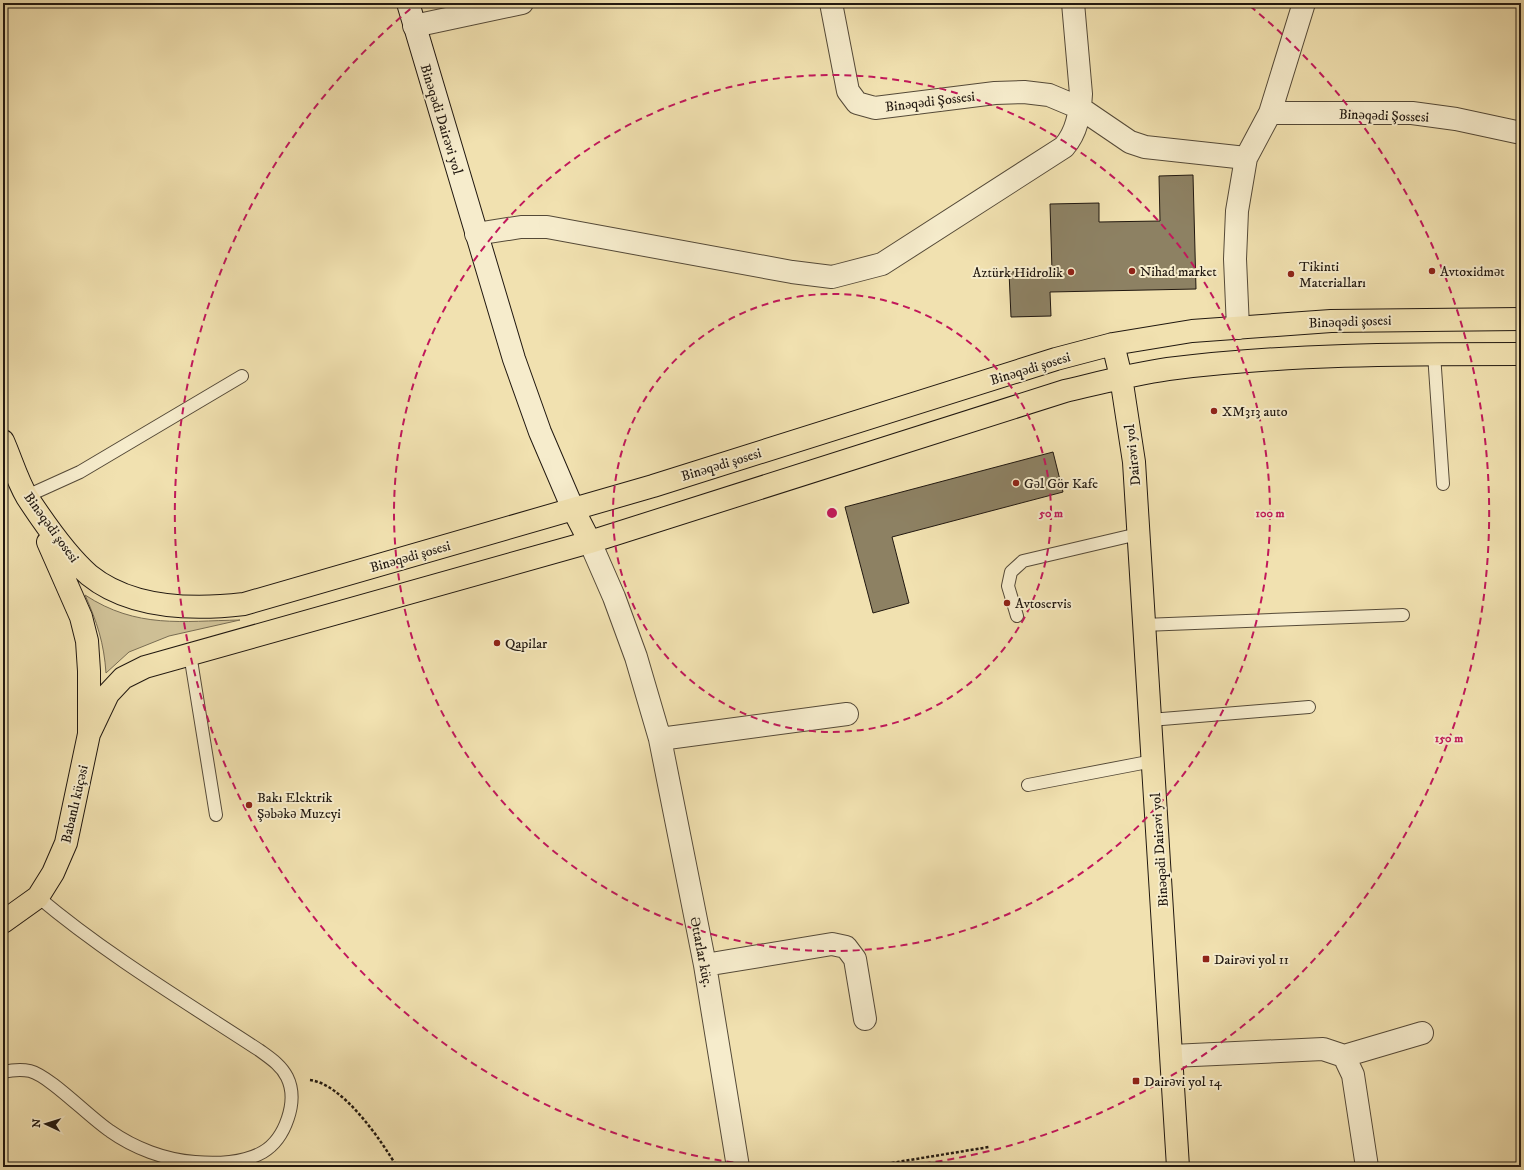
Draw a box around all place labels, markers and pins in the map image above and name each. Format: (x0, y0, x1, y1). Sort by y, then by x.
place label: Tikinti Materialları (1299, 258, 1366, 292)
place label: Nihad market (1140, 263, 1217, 281)
place label: Avtoxidmət (1440, 263, 1505, 281)
place label: Aztürk Hidrolik (973, 264, 1063, 282)
marker: Nihad market (1127, 266, 1137, 276)
marker: Avtoxidmət (1427, 266, 1437, 276)
marker: Aztürk Hidrolik (1066, 267, 1076, 277)
marker: Tikinti Materialları (1286, 269, 1296, 279)
place label: XM313 auto (1222, 403, 1288, 421)
marker: XM313 auto (1209, 406, 1219, 416)
place label: Gəl Gör Kafe (1024, 475, 1098, 493)
marker: Gəl Gör Kafe (1011, 478, 1021, 488)
centre of rings (825, 506, 839, 520)
place label: Avtoservis (1015, 595, 1072, 613)
marker: Avtoservis (1002, 598, 1012, 608)
place label: Qapilar (505, 635, 548, 653)
marker: Qapilar (492, 638, 502, 648)
place label: Bakı Elektrik Şəbəkə Muzeyi (257, 789, 341, 823)
marker: Bakı Elektrik Şəbəkə Muzeyi (244, 800, 254, 810)
place label: Dairəvi yol 11 (1214, 951, 1289, 969)
marker: Dairəvi yol 11 (1201, 954, 1211, 964)
place label: Dairəvi yol 14 (1144, 1073, 1223, 1091)
marker: Dairəvi yol 14 (1131, 1076, 1141, 1086)

